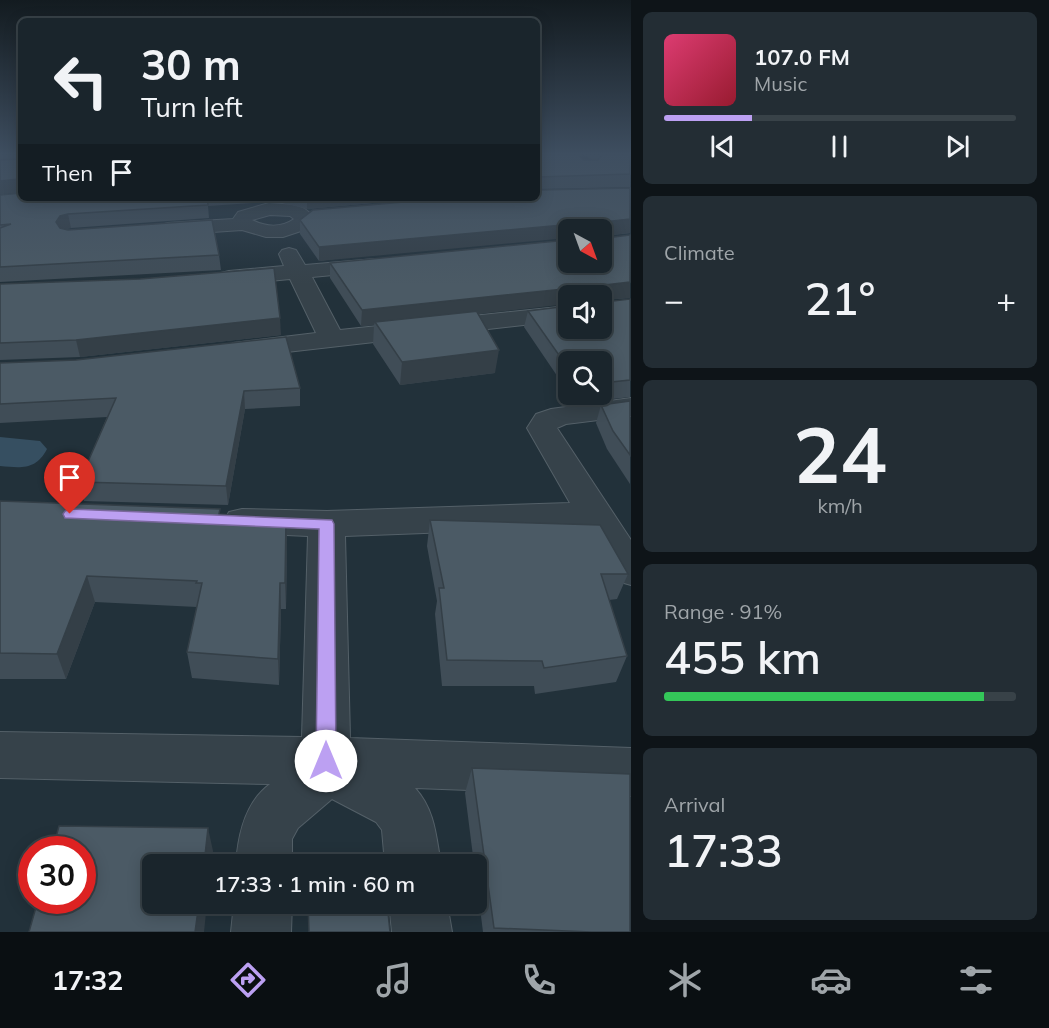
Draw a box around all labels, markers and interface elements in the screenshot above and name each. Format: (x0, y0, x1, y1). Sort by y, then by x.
text: 30 m (141, 38, 241, 91)
icon: left (42, 42, 120, 120)
text: 107.0 FM (754, 43, 850, 71)
text: Music (754, 71, 807, 96)
text: Turn left (141, 90, 243, 124)
icon: previous (706, 130, 739, 163)
icon: pause (823, 130, 856, 163)
icon: next (941, 130, 974, 163)
icon: arrive (105, 156, 138, 189)
text: Then (42, 159, 93, 187)
north arrow (558, 219, 612, 273)
map controls (558, 219, 612, 405)
text: Climate (664, 240, 735, 265)
text: 21° (805, 270, 875, 326)
text: − (664, 279, 684, 320)
text: + (996, 279, 1016, 320)
button: sound (558, 285, 612, 339)
button: search (558, 351, 612, 405)
text: 24 (793, 405, 887, 503)
pin (44, 452, 95, 514)
icon: arrive (53, 461, 86, 494)
text: km/h (817, 493, 863, 518)
text: Range · 91% (664, 599, 782, 624)
text: 455 km (664, 629, 821, 685)
position arrow (294, 729, 358, 793)
text: Arrival (664, 792, 725, 817)
text: 17:33 (664, 822, 783, 878)
speed limit sign: 30 (18, 836, 96, 914)
text: 17:33 · 1 min · 60 m (214, 870, 415, 898)
icon: directions (227, 959, 269, 1001)
icon: music (373, 959, 415, 1001)
icon: phone (518, 959, 560, 1001)
icon: climate (664, 959, 706, 1001)
icon: car (810, 959, 852, 1001)
icon: filters (955, 959, 997, 1001)
text: 17:32 (52, 963, 123, 997)

